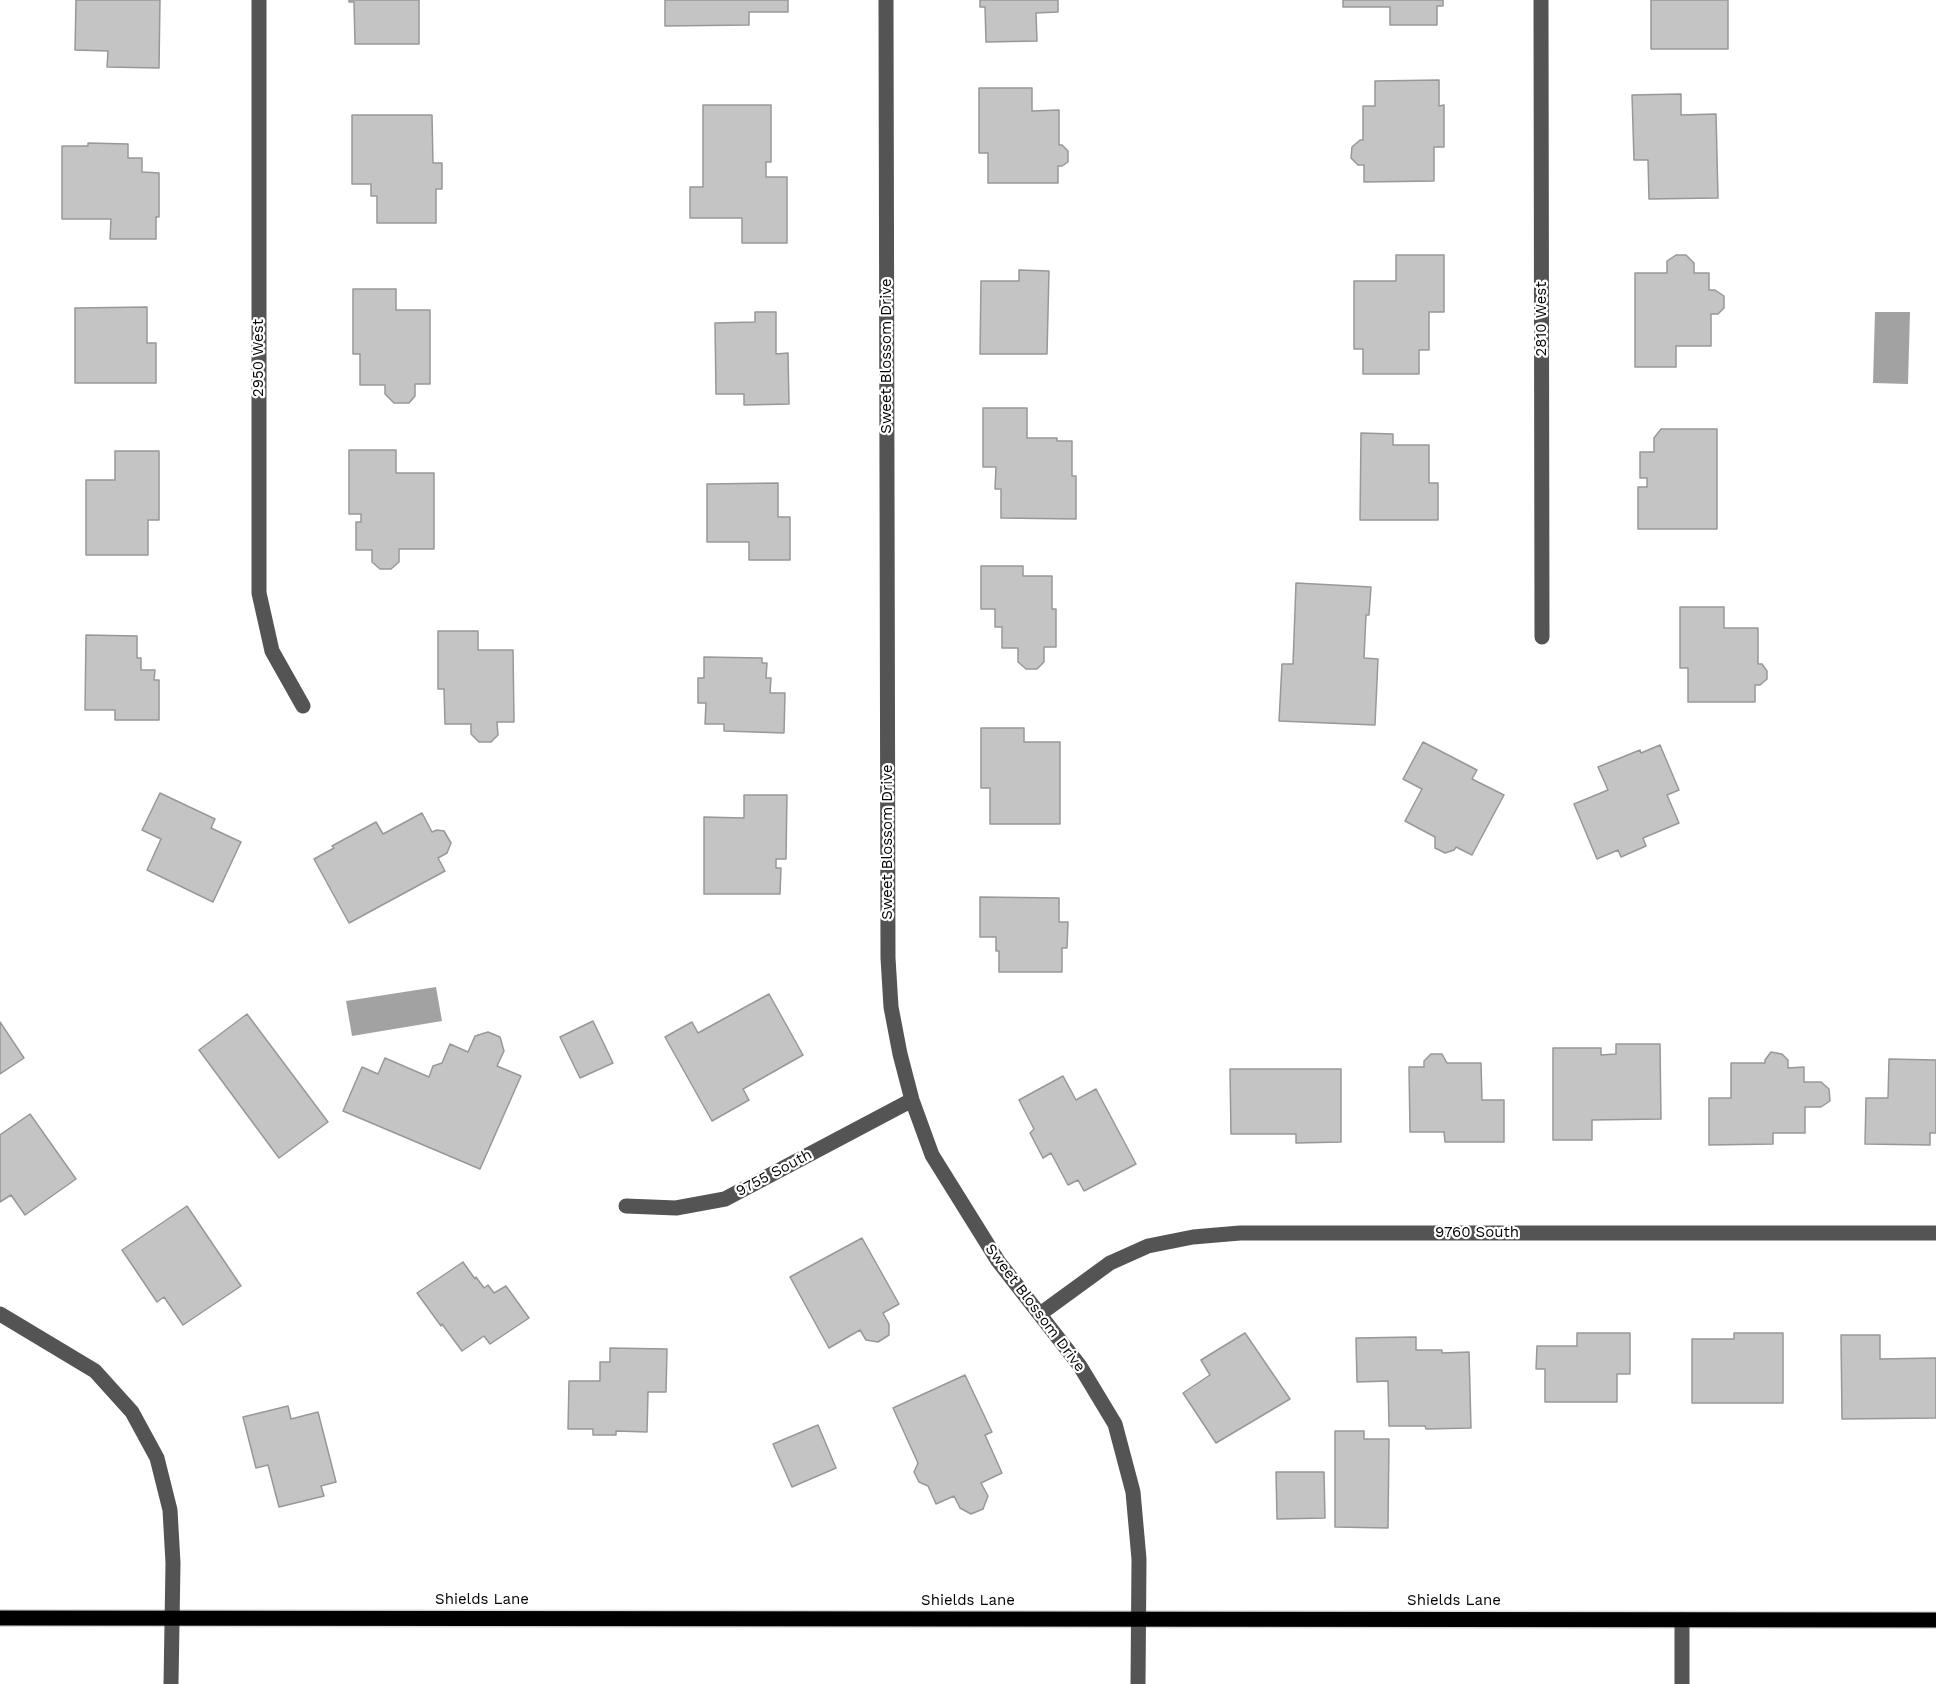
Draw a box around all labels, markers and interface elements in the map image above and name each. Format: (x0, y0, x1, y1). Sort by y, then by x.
street label: Sweet Blossom Drive (878, 278, 896, 434)
street label: 2810 West (1533, 281, 1551, 357)
street label: 2950 West (250, 319, 268, 397)
street label: Sweet Blossom Drive (879, 764, 897, 920)
street label: 9755 South (733, 1145, 815, 1201)
street label: 9760 South (1435, 1224, 1519, 1242)
street label: Sweet Blossom Drive (981, 1241, 1089, 1375)
street label: Shields Lane (435, 1591, 529, 1609)
street label: Shields Lane (921, 1592, 1015, 1610)
street label: Shields Lane (1407, 1592, 1501, 1610)

